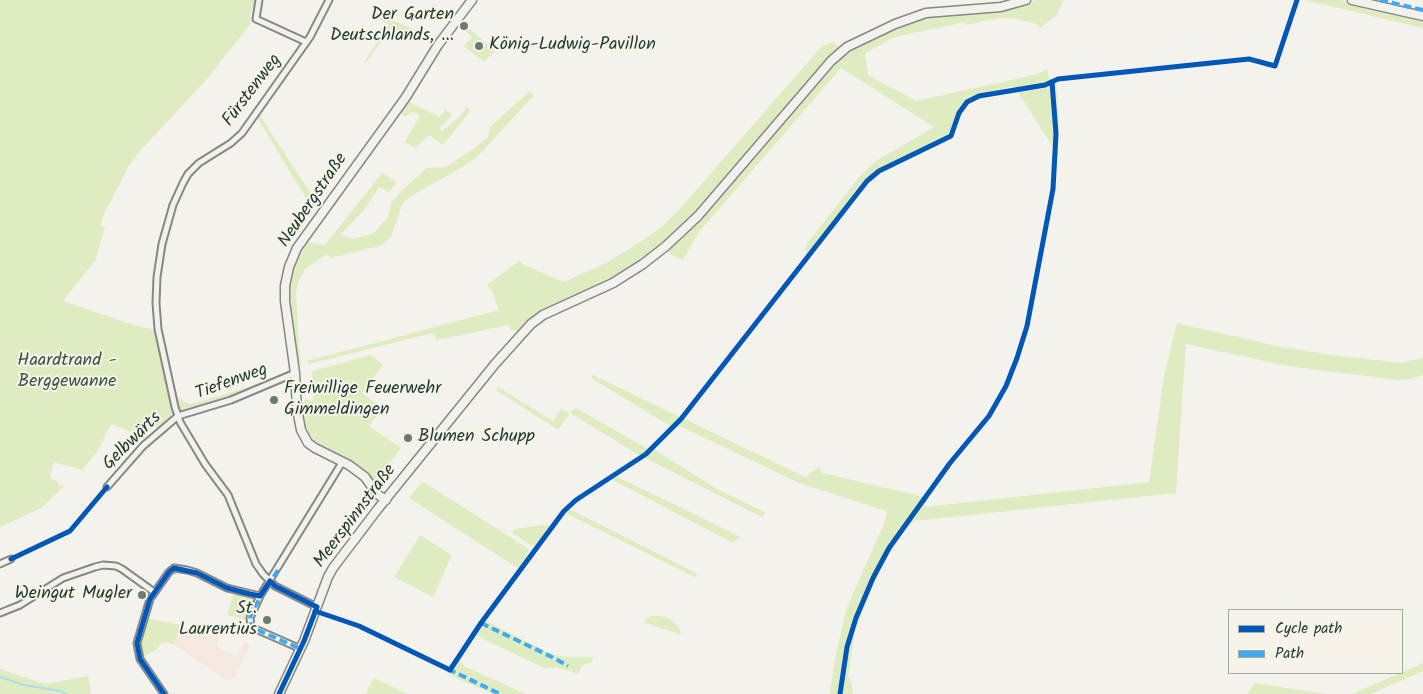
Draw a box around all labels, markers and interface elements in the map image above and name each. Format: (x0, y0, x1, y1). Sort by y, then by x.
place label: Der Garten Deutschlands, ... (330, 5, 454, 48)
marker: Der Garten Deutschlands, ... (458, 20, 470, 32)
place label: König-Ludwig-Pavillon (489, 35, 656, 57)
marker: König-Ludwig-Pavillon (473, 40, 485, 52)
street label: Fürstenweg (219, 51, 287, 131)
street label: Neubergstraße (275, 150, 353, 252)
park label: Haardtrand - Berggewanne (17, 351, 117, 394)
street label: Tiefenweg (193, 360, 271, 406)
place label: Freiwillige Feuerwehr Gimmeldingen (284, 379, 441, 422)
marker: Freiwillige Feuerwehr Gimmeldingen (268, 394, 280, 406)
street label: Gelbwärts (99, 408, 167, 476)
place label: Blumen Schupp (418, 427, 535, 449)
marker: Blumen Schupp (402, 432, 414, 444)
street label: Meerspinnstraße (310, 461, 402, 573)
place label: Weingut Mugler (15, 584, 132, 606)
marker: Weingut Mugler (136, 589, 148, 601)
place label: St. Laurentius (179, 599, 257, 642)
legend (1228, 609, 1403, 674)
marker: St. Laurentius (261, 614, 273, 626)
text: Cycle path (1275, 617, 1342, 641)
text: Path (1275, 642, 1304, 666)

